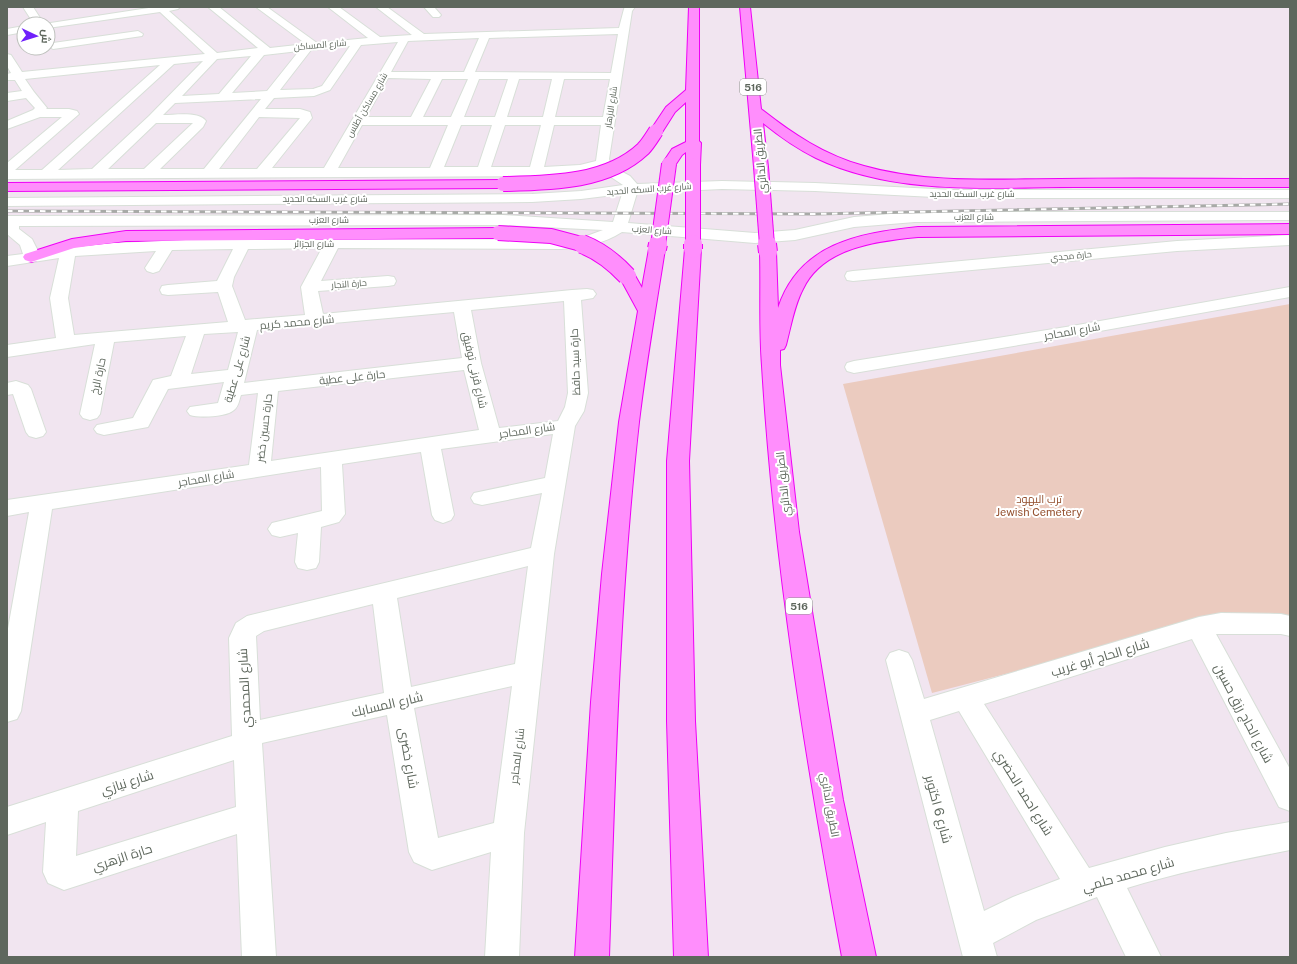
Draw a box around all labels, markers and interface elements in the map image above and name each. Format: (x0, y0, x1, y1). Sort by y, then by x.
north arrow (16, 16, 56, 56)
text: ش (39, 29, 52, 44)
street label: شارع المساكن (293, 37, 347, 53)
street label: شارع مساكن أطلس (344, 70, 390, 140)
road number: 516 (740, 79, 766, 95)
street label: شارع الازهار (602, 85, 620, 130)
street label: الطريق الدائري (751, 128, 772, 194)
street label: شارع غرب السكه الحديد (606, 180, 692, 198)
street label: شارع غرب السكه الحديد (929, 188, 1015, 200)
street label: شارع غرب السكه الحديد (282, 193, 368, 205)
street label: شارع العزب (954, 211, 994, 223)
street label: شارع العزب (309, 214, 349, 226)
street label: شارع العزب (632, 223, 672, 237)
street label: شارع الجزائر (293, 238, 334, 250)
street label: حارة مجدي (1050, 248, 1092, 265)
street label: حارة النجار (330, 277, 367, 290)
street label: شارع محمد كريم (259, 313, 335, 333)
street label: شارع المحاجر (1042, 320, 1101, 344)
street label: حارة سيد حافظ (568, 328, 583, 396)
street label: شارع قرنى توفيق (458, 330, 490, 410)
street label: شارع على عطية (222, 334, 254, 404)
street label: حارة الرخ (88, 357, 110, 396)
street label: حارة على عطية (318, 368, 386, 387)
street label: حارة حسين خضر (254, 393, 275, 464)
street label: شارع المحاجر (497, 420, 556, 442)
street label: الطريق الدائري (774, 451, 795, 517)
street label: شارع المحاجر (176, 468, 235, 490)
park label: ترب اليهود Jewish Cemetery (996, 493, 1082, 518)
road number: 516 (786, 598, 812, 614)
street label: شارع الحاج أبو غريب (1049, 634, 1151, 681)
street label: شارع المحمدي (235, 648, 257, 728)
street label: شارع الحاج رزق حسين (1210, 661, 1276, 766)
street label: شارع المسابك (350, 689, 425, 721)
street label: شارع خضرى (395, 726, 421, 790)
street label: شارع المحاجر (507, 727, 528, 786)
street label: شارع احمد الحضري (988, 746, 1056, 840)
street label: شارع نيازي (99, 767, 156, 801)
street label: الطريق الدائري (816, 772, 842, 838)
street label: شارع 6 اكتوبر (921, 772, 955, 845)
street label: حارة الزهري (90, 841, 155, 877)
street label: شارع محمد حلمي (1080, 854, 1177, 898)

